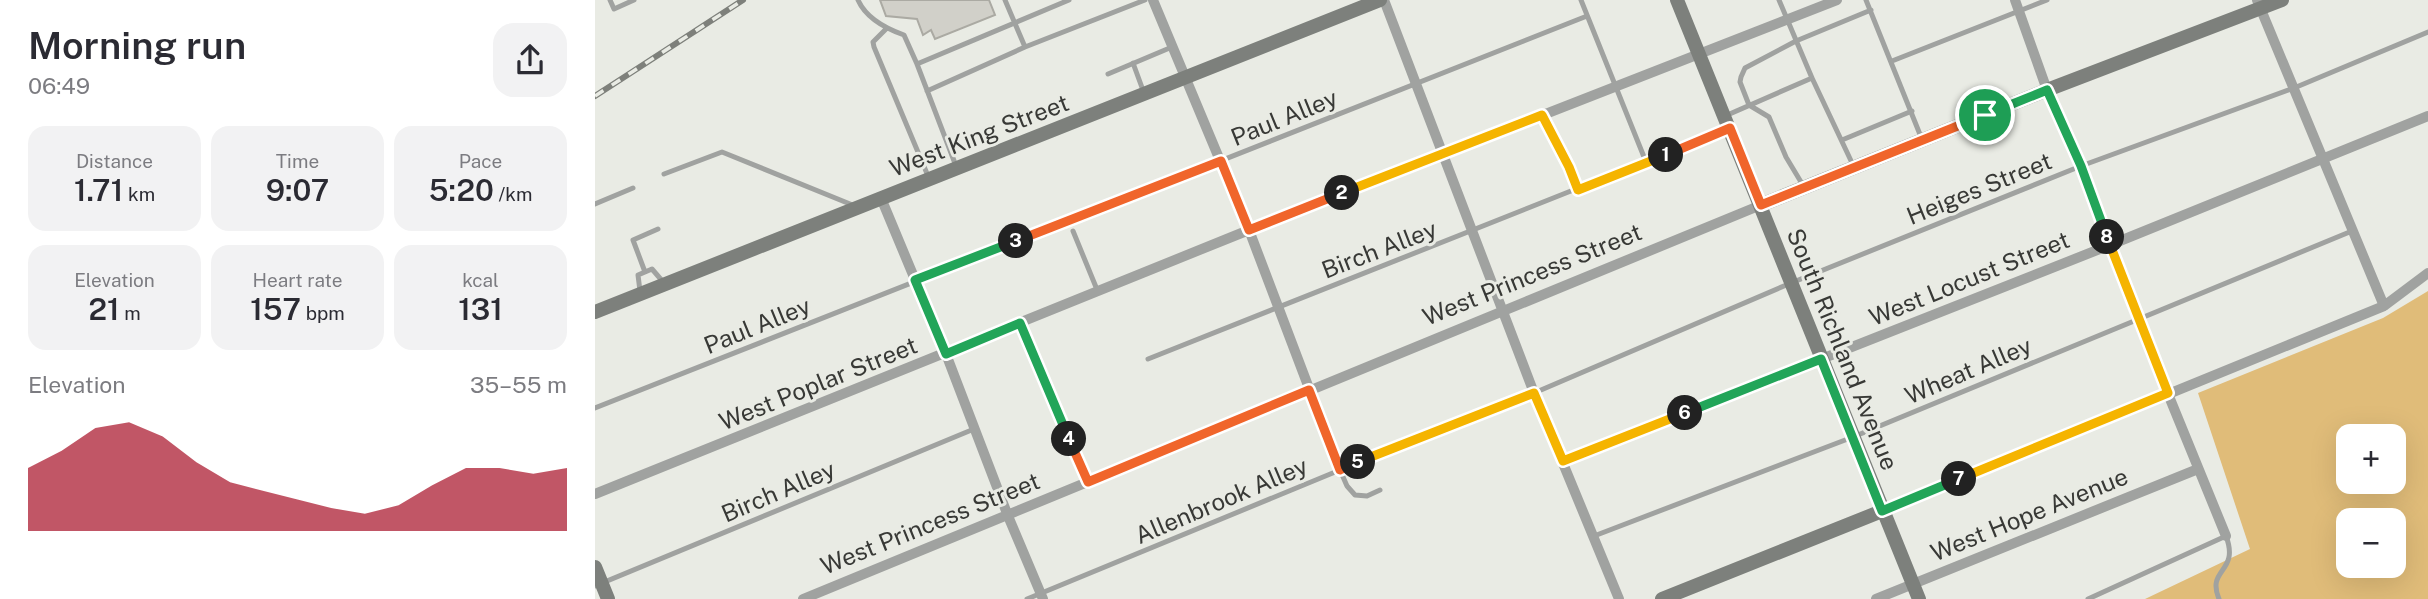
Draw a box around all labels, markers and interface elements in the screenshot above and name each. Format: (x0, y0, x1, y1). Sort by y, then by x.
text: Morning run (28, 23, 246, 68)
button: share (493, 23, 567, 97)
text: 06:49 (28, 72, 90, 99)
street label: Paul Alley (1227, 83, 1341, 151)
pin (1955, 85, 2015, 145)
street label: West King Street (886, 88, 1072, 182)
icon: arrive (1966, 96, 2004, 134)
pin: 1 (1649, 138, 1683, 172)
text: 1 (1661, 143, 1670, 165)
street label: Heiges Street (1902, 146, 2056, 230)
text: Distance (76, 150, 153, 172)
text: Time (276, 150, 319, 172)
text: Pace (459, 150, 502, 172)
text: 1.71 (74, 172, 123, 208)
text: 9:07 (266, 172, 329, 208)
text: 5:20 (429, 172, 494, 208)
pin: 2 (1325, 176, 1359, 210)
text: 2 (1335, 181, 1348, 203)
text: km (123, 183, 155, 205)
text: /km (494, 183, 532, 205)
street label: Birch Alley (1318, 214, 1441, 284)
street label: West Princess Street (1418, 217, 1646, 331)
pin: 8 (2089, 219, 2125, 254)
pin: 3 (999, 224, 1033, 258)
street label: South Richland Avenue (1782, 224, 1904, 474)
street label: West Locust Street (1865, 225, 2073, 331)
text: 8 (2100, 225, 2113, 247)
text: 3 (1009, 229, 1022, 251)
text: Elevation (74, 269, 155, 291)
text: Heart rate (253, 269, 342, 291)
text: kcal (462, 269, 499, 291)
text: 21 (88, 291, 120, 327)
text: 157 (250, 291, 301, 327)
text: 131 (458, 291, 503, 327)
street label: Paul Alley (700, 291, 814, 359)
text: m (120, 302, 141, 324)
text: bpm (301, 302, 345, 324)
street label: West Poplar Street (715, 330, 921, 436)
street label: Wheat Alley (1900, 331, 2036, 409)
text: Elevation (28, 371, 126, 398)
text: 35–55 m (470, 371, 567, 398)
pin: 6 (1667, 396, 1703, 430)
text: 6 (1678, 401, 1691, 423)
pin: 4 (1051, 422, 1086, 457)
map controls (2336, 424, 2406, 578)
button: + (2336, 424, 2406, 494)
text: 4 (1062, 427, 1075, 449)
pin: 5 (1341, 444, 1375, 480)
text: 5 (1351, 450, 1364, 472)
street label: Allenbrook Alley (1130, 451, 1312, 549)
street label: Birch Alley (717, 454, 839, 527)
street label: West Hope Avenue (1926, 462, 2132, 566)
pin: 7 (1941, 462, 1977, 496)
street label: West Princess Street (816, 466, 1044, 580)
text: 7 (1953, 467, 1964, 489)
button: − (2336, 508, 2406, 578)

